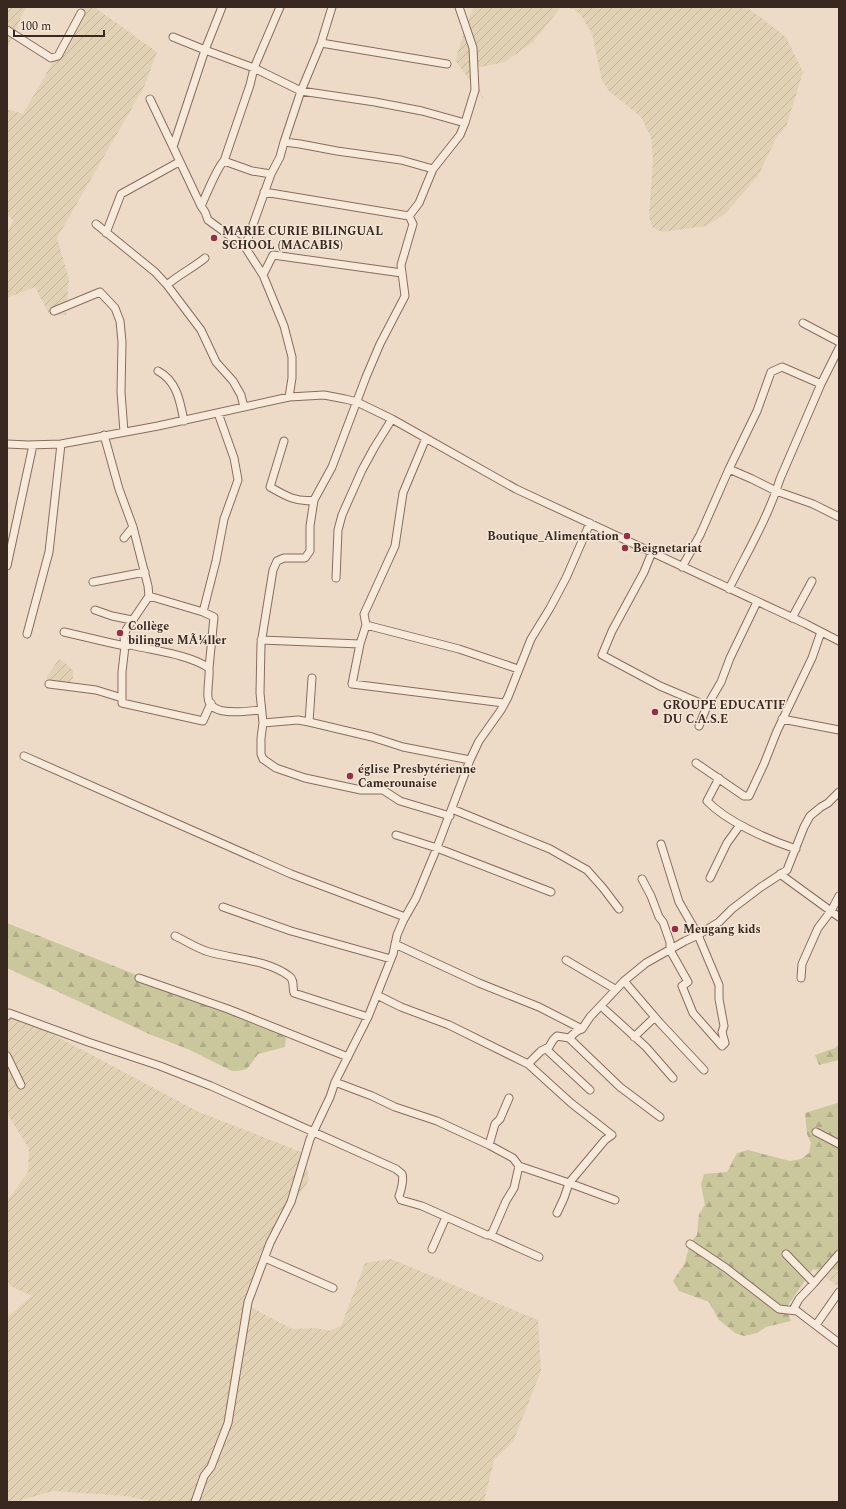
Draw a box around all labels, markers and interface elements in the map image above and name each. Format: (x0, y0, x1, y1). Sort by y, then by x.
scale bar (14, 12, 104, 38)
text: 100 m (20, 17, 51, 36)
place label: MARIE CURIE BILINGUAL SCHOOL (MACABIS) (222, 222, 383, 255)
marker: MARIE CURIE BILINGUAL SCHOOL (MACABIS) (209, 233, 219, 243)
place label: Boutique_Alimentation (487, 527, 620, 546)
marker: Boutique_Alimentation (622, 531, 632, 541)
place label: Beignetariat (633, 539, 703, 558)
marker: Beignetariat (620, 543, 630, 553)
place label: Collège bilingue MÃ¼ller (128, 617, 227, 650)
marker: Collège bilingue MÃ¼ller (115, 628, 125, 638)
place label: GROUPE EDUCATIF DU C.A.S.E (663, 696, 786, 729)
marker: GROUPE EDUCATIF DU C.A.S.E (650, 707, 660, 717)
place label: église Presbytérienne Camerounaise (358, 760, 476, 793)
marker: église Presbytérienne Camerounaise (345, 771, 355, 781)
place label: Meugang kids (683, 920, 761, 939)
marker: Meugang kids (670, 924, 680, 934)

